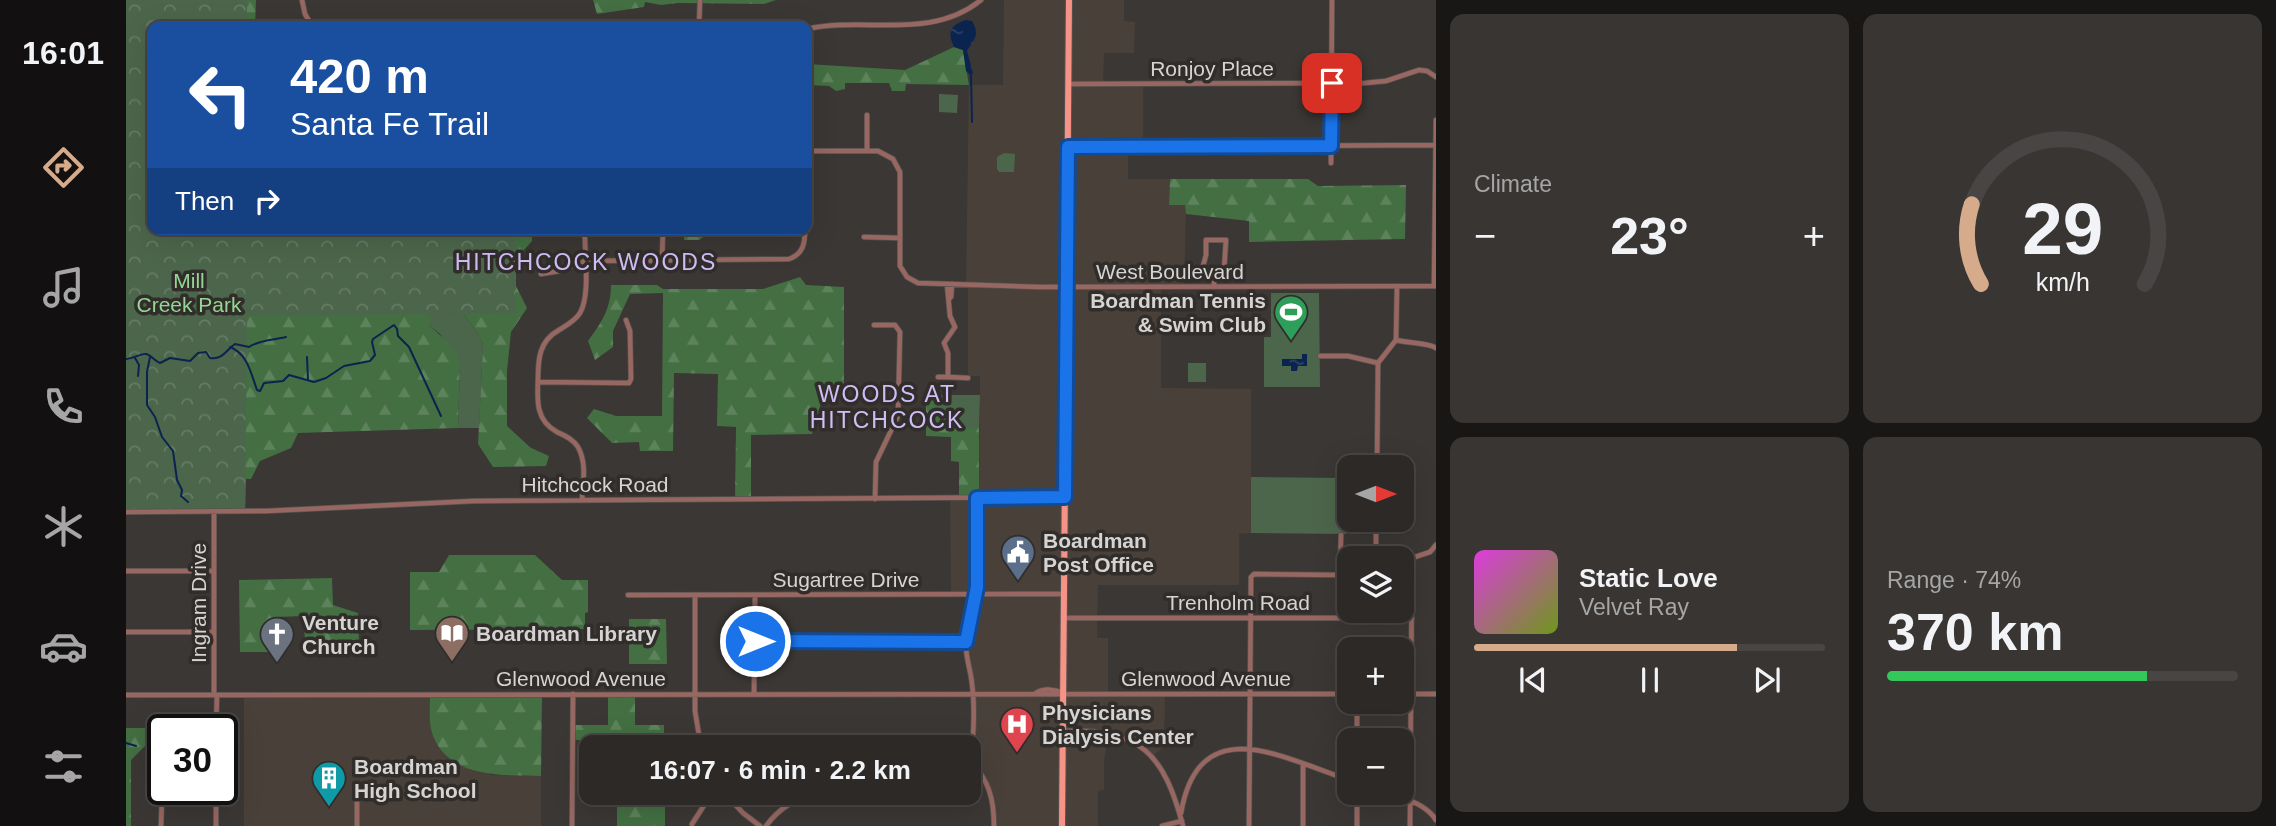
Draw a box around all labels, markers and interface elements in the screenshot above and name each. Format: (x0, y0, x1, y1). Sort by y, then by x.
text: 16:01 (22, 35, 104, 71)
icon: left (175, 49, 266, 140)
text: 420 m (290, 49, 429, 103)
pin (1302, 53, 1362, 113)
street label: Ronjoy Place (1150, 57, 1274, 80)
icon: arrive (1313, 64, 1351, 102)
text: Santa Fe Trail (290, 106, 489, 142)
icon: directions (39, 143, 88, 192)
text: Climate (1474, 171, 1552, 197)
icon: right (248, 182, 286, 220)
text: Then (175, 186, 234, 216)
text: 29 (2022, 189, 2103, 270)
text: 23° (1610, 207, 1689, 265)
text: − (1474, 215, 1496, 257)
text: + (1803, 215, 1825, 257)
district label: HITCHCOCK WOODS (455, 249, 717, 275)
street label: West Boulevard (1096, 260, 1244, 283)
icon: music (39, 263, 88, 312)
text: km/h (2035, 268, 2090, 296)
park label: Mill Creek Park (136, 269, 242, 316)
place label: Boardman Tennis & Swim Club (1090, 289, 1266, 336)
sports icon: Boardman Tennis & Swim Club (1272, 293, 1310, 342)
district label: WOODS AT HITCHCOCK (810, 381, 964, 433)
icon: phone (39, 382, 88, 431)
north arrow (1337, 455, 1414, 532)
map controls (1337, 455, 1414, 805)
street label: Hitchcock Road (521, 473, 669, 496)
icon: climate (39, 502, 88, 551)
place label: Boardman Post Office (1043, 529, 1154, 576)
public building icon: Boardman Post Office (999, 533, 1037, 582)
street label: Ingram Drive (187, 543, 210, 663)
button: layers (1337, 546, 1414, 623)
text: Static Love (1579, 563, 1718, 593)
text: Range · 74% (1887, 567, 2021, 593)
street label: Sugartree Drive (772, 568, 920, 591)
street label: Trenholm Road (1166, 591, 1310, 614)
text: Velvet Ray (1579, 594, 1689, 620)
text: 370 km (1887, 603, 2063, 661)
position arrow (718, 604, 792, 678)
place label: Venture Church (302, 611, 379, 658)
library icon: Boardman Library (433, 614, 471, 663)
church icon: Venture Church (258, 615, 296, 664)
icon: car (39, 622, 88, 671)
place label: Boardman Library (476, 622, 657, 645)
button: + (1337, 637, 1414, 714)
icon: previous (1514, 661, 1552, 699)
icon: pause (1631, 661, 1669, 699)
icon: next (1748, 661, 1786, 699)
street label: Glenwood Avenue (496, 667, 666, 690)
street label: Glenwood Avenue (1121, 667, 1291, 690)
place label: Physicians Dialysis Center (1042, 701, 1194, 748)
hospital icon: Physicians Dialysis Center (998, 705, 1036, 754)
speed limit sign: 30 (147, 714, 238, 805)
button: − (1337, 728, 1414, 805)
icon: filters (39, 742, 88, 791)
place label: Boardman High School (354, 755, 477, 802)
text: 16:07 · 6 min · 2.2 km (649, 755, 911, 785)
building icon: Boardman High School (310, 759, 348, 808)

